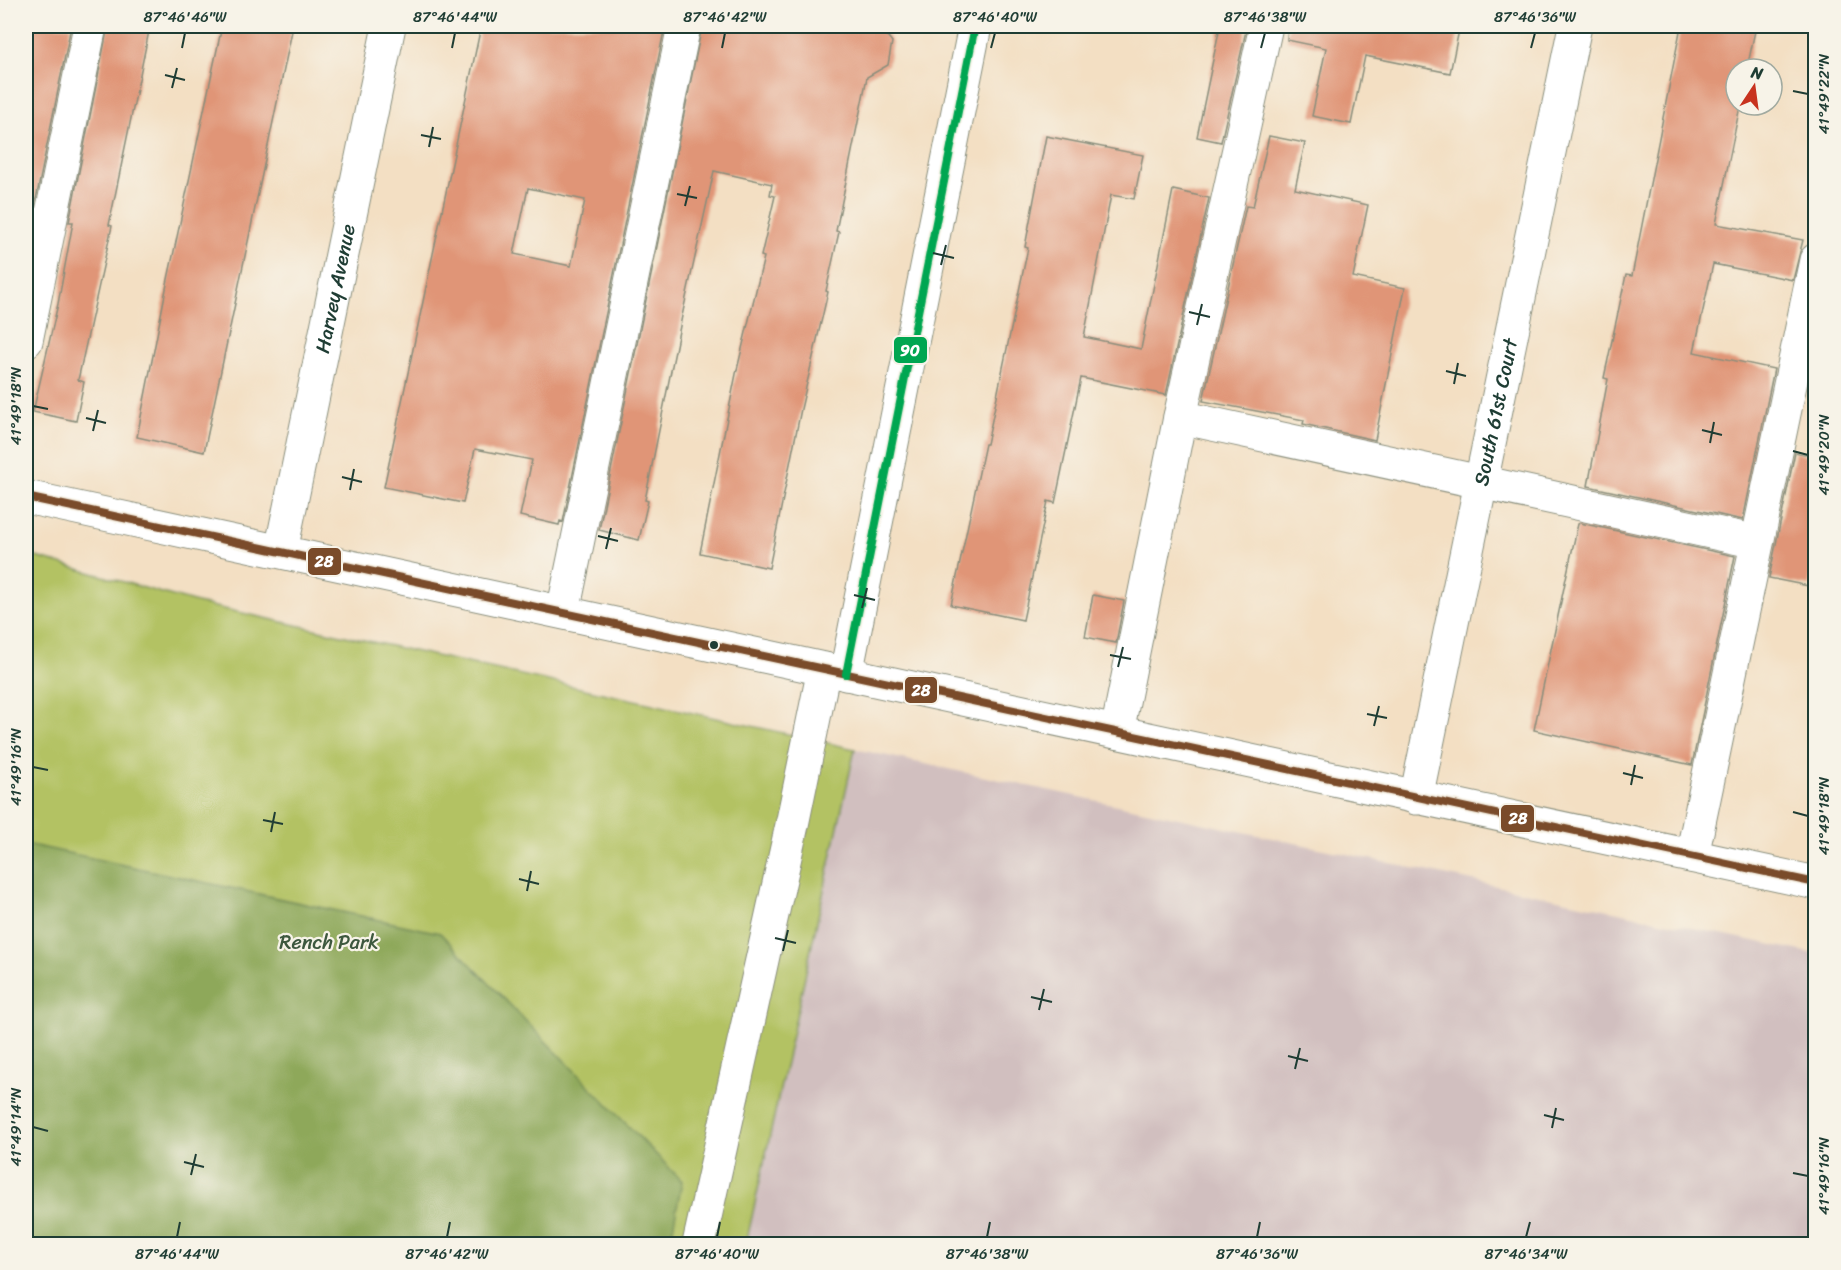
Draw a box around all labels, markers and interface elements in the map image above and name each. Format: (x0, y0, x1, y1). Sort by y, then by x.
text: 87°46'46"W (143, 4, 227, 30)
text: 87°46'44"W (413, 4, 497, 30)
text: 87°46'42"W (683, 4, 767, 30)
text: 87°46'40"W (953, 4, 1038, 30)
text: 87°46'38"W (1224, 4, 1307, 30)
text: 87°46'36"W (1494, 4, 1576, 30)
text: 41°49'22"N (1811, 53, 1837, 134)
north arrow (1724, 57, 1784, 117)
text: N (1748, 57, 1767, 88)
street label: Harvey Avenue (305, 221, 365, 356)
street label: South 61st Court (1463, 334, 1528, 489)
line badge: 90 (893, 336, 928, 364)
text: 90 (900, 336, 920, 365)
text: 41°49'18"N (3, 366, 29, 445)
text: 41°49'20"N (1811, 414, 1837, 496)
line badge: 28 (307, 547, 342, 576)
text: 28 (314, 547, 334, 576)
unlabelled marker (708, 639, 720, 651)
line badge: 28 (904, 676, 938, 704)
text: 28 (911, 676, 931, 705)
text: 41°49'16"N (3, 727, 29, 806)
text: 41°49'18"N (1811, 776, 1837, 855)
line badge: 28 (1500, 804, 1535, 833)
text: 28 (1508, 804, 1528, 833)
park label: Rench Park (279, 925, 379, 960)
text: 41°49'14"N (3, 1087, 29, 1166)
text: 41°49'16"N (1811, 1136, 1837, 1215)
text: 87°46'44"W (135, 1241, 219, 1267)
text: 87°46'42"W (405, 1241, 489, 1267)
text: 87°46'40"W (675, 1241, 760, 1267)
text: 87°46'38"W (946, 1241, 1029, 1267)
text: 87°46'36"W (1216, 1241, 1298, 1267)
text: 87°46'34"W (1485, 1241, 1568, 1267)

